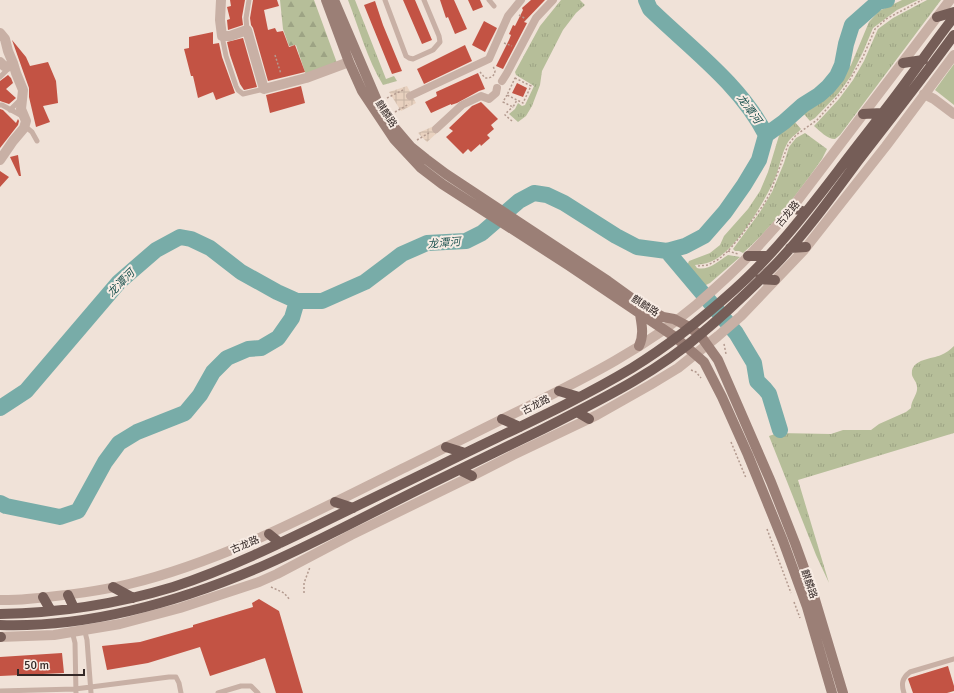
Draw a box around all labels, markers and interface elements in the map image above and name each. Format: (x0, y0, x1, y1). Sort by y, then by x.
water label: 龙潭河 (734, 92, 765, 128)
street label: 麒麟路 (373, 98, 399, 130)
street label: 古龙路 (774, 199, 802, 229)
water label: 龙潭河 (427, 235, 463, 251)
water label: 龙潭河 (105, 265, 139, 299)
street label: 麒麟路 (629, 293, 661, 319)
street label: 古龙路 (520, 393, 552, 417)
street label: 古龙路 (229, 534, 261, 556)
street label: 麒麟路 (798, 568, 820, 600)
scale bar (18, 651, 84, 677)
text: 50 m (24, 658, 49, 673)

